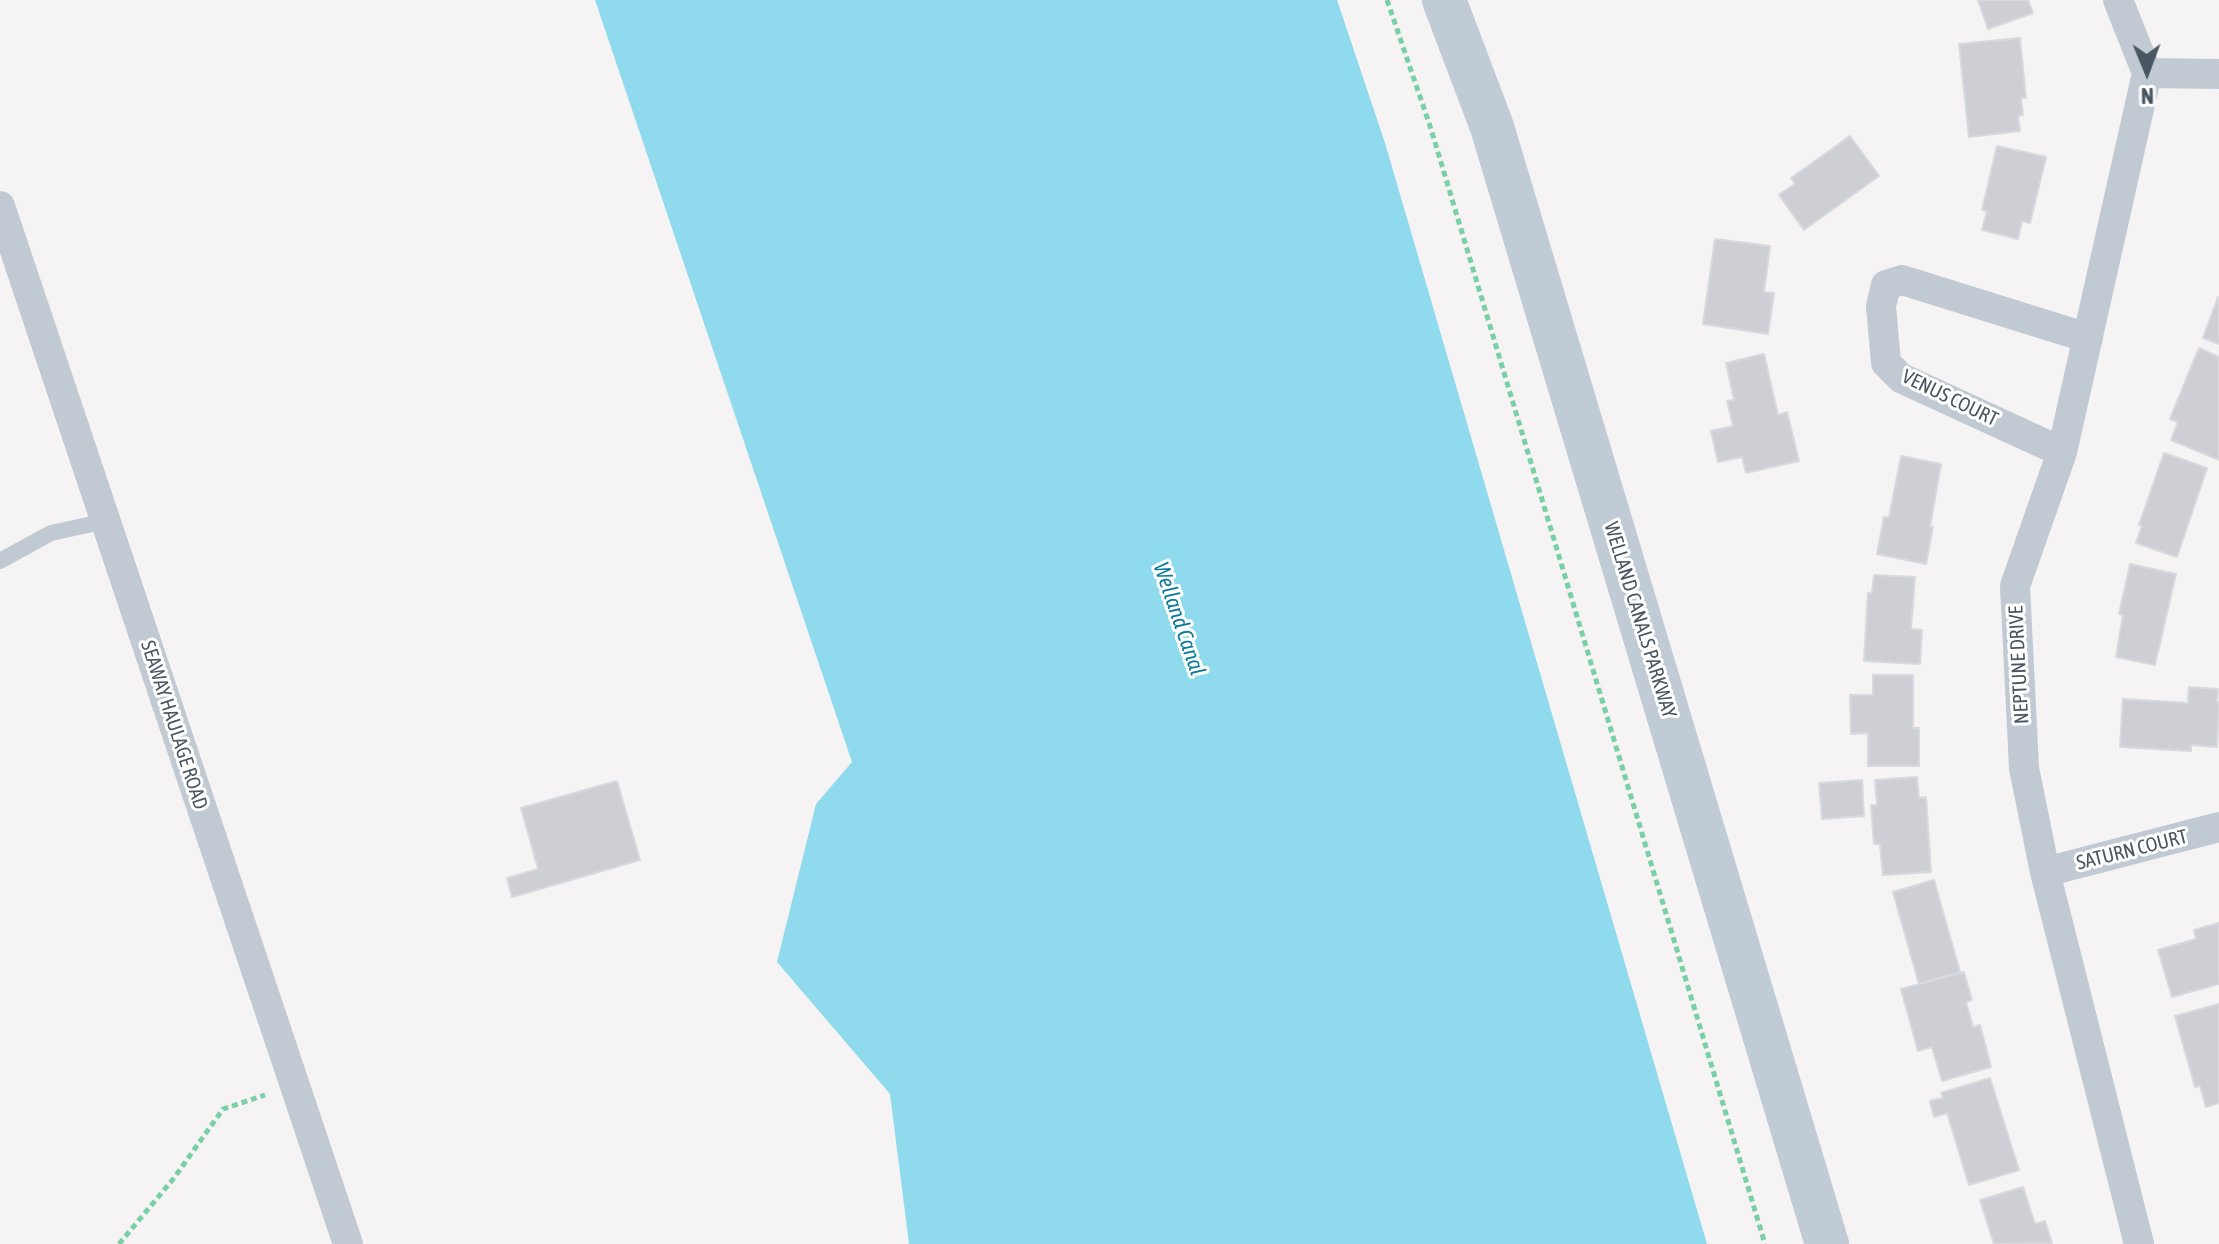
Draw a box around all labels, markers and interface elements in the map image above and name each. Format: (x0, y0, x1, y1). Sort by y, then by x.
north arrow (2107, 32, 2187, 112)
text: N (2141, 83, 2154, 109)
street label: VENUS COURT (1898, 364, 2002, 432)
street label: WELLAND CANALS PARKWAY (1599, 519, 1681, 721)
water label: Welland Canal (1147, 559, 1211, 679)
street label: NEPTUNE DRIVE (2004, 605, 2034, 725)
street label: SEAWAY HAULAGE ROAD (135, 638, 213, 812)
street label: SATURN COURT (2074, 825, 2190, 875)

